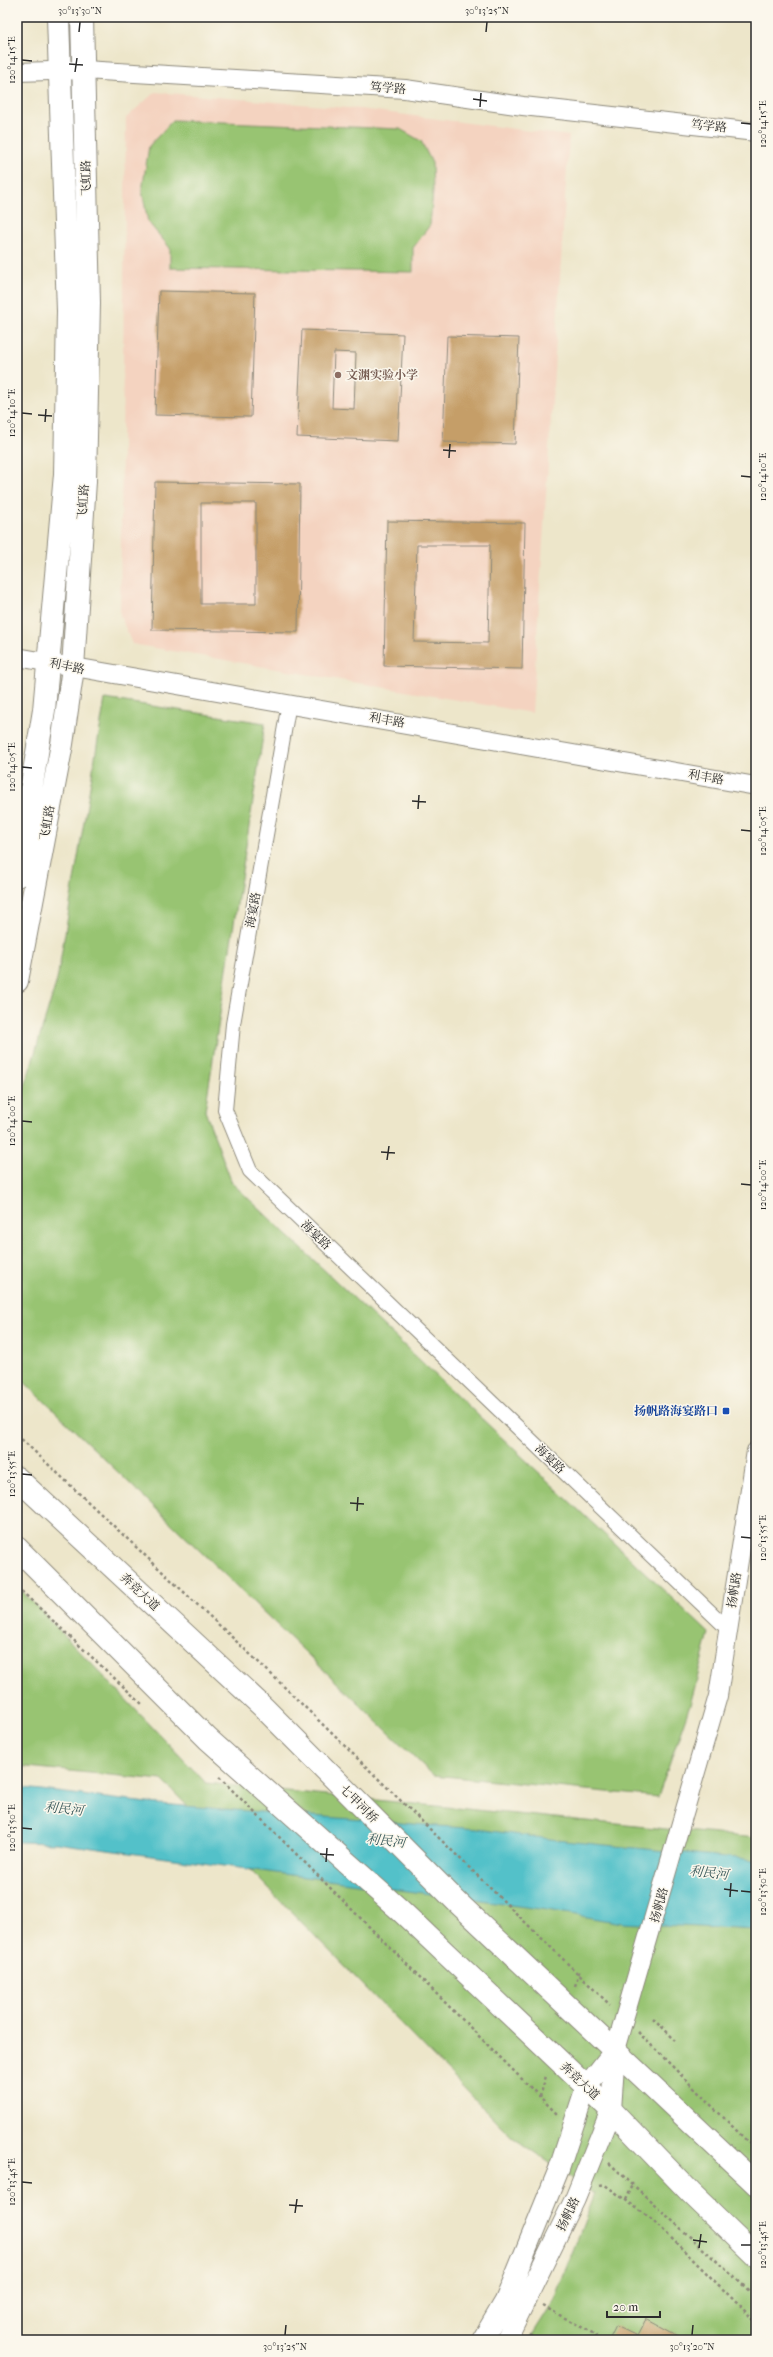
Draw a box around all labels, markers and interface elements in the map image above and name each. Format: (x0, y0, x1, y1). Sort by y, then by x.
text: 30°13'30"N (58, 5, 102, 17)
text: 30°13'25"N (465, 5, 509, 17)
text: 120°14'15"E (6, 36, 18, 84)
street label: 笃学路 (370, 80, 406, 96)
text: 120°14'15"E (757, 100, 769, 148)
street label: 笃学路 (690, 117, 728, 135)
street label: 飞虹路 (79, 160, 93, 196)
place label: 文渊实验小学 (346, 368, 418, 382)
marker: 文渊实验小学 (333, 370, 343, 380)
text: 120°14'10"E (6, 389, 18, 437)
text: 120°14'10"E (757, 453, 769, 501)
street label: 飞虹路 (75, 484, 91, 520)
street label: 利丰路 (48, 655, 86, 677)
street label: 利丰路 (368, 710, 406, 730)
text: 120°14'05"E (6, 742, 18, 792)
street label: 利丰路 (687, 767, 725, 787)
street label: 飞虹路 (37, 804, 57, 842)
text: 120°14'05"E (757, 806, 769, 856)
street label: 海宴路 (243, 891, 263, 929)
text: 120°14'00"E (6, 1096, 18, 1146)
text: 120°14'00"E (757, 1160, 769, 1210)
street label: 海宴路 (298, 1217, 334, 1253)
place label: 扬帆路海宴路口 (634, 1404, 718, 1418)
marker: 扬帆路海宴路口 (721, 1406, 731, 1416)
street label: 海宴路 (532, 1441, 568, 1477)
text: 120°13'55"E (6, 1451, 18, 1497)
text: 120°13'55"E (757, 1515, 769, 1561)
street label: 奔竞大道 (118, 1571, 162, 1613)
street label: 扬帆路 (724, 1571, 744, 1609)
street label: 七甲河桥 (337, 1782, 381, 1826)
water label: 利民河 (44, 1799, 86, 1818)
text: 120°13'50"E (6, 1804, 18, 1852)
water label: 利民河 (366, 1831, 408, 1850)
water label: 利民河 (689, 1863, 731, 1882)
text: 120°13'50"E (757, 1868, 769, 1916)
street label: 扬帆路 (647, 1886, 671, 1924)
street label: 奔竞大道 (558, 2060, 602, 2102)
text: 120°13'45"E (6, 2158, 18, 2206)
street label: 扬帆路 (554, 2195, 582, 2233)
text: 120°13'45"E (757, 2221, 769, 2269)
scale bar (607, 2293, 660, 2319)
text: 20 m (613, 2300, 638, 2314)
text: 30°13'25"N (263, 2341, 307, 2353)
text: 30°13'20"N (669, 2341, 715, 2353)

